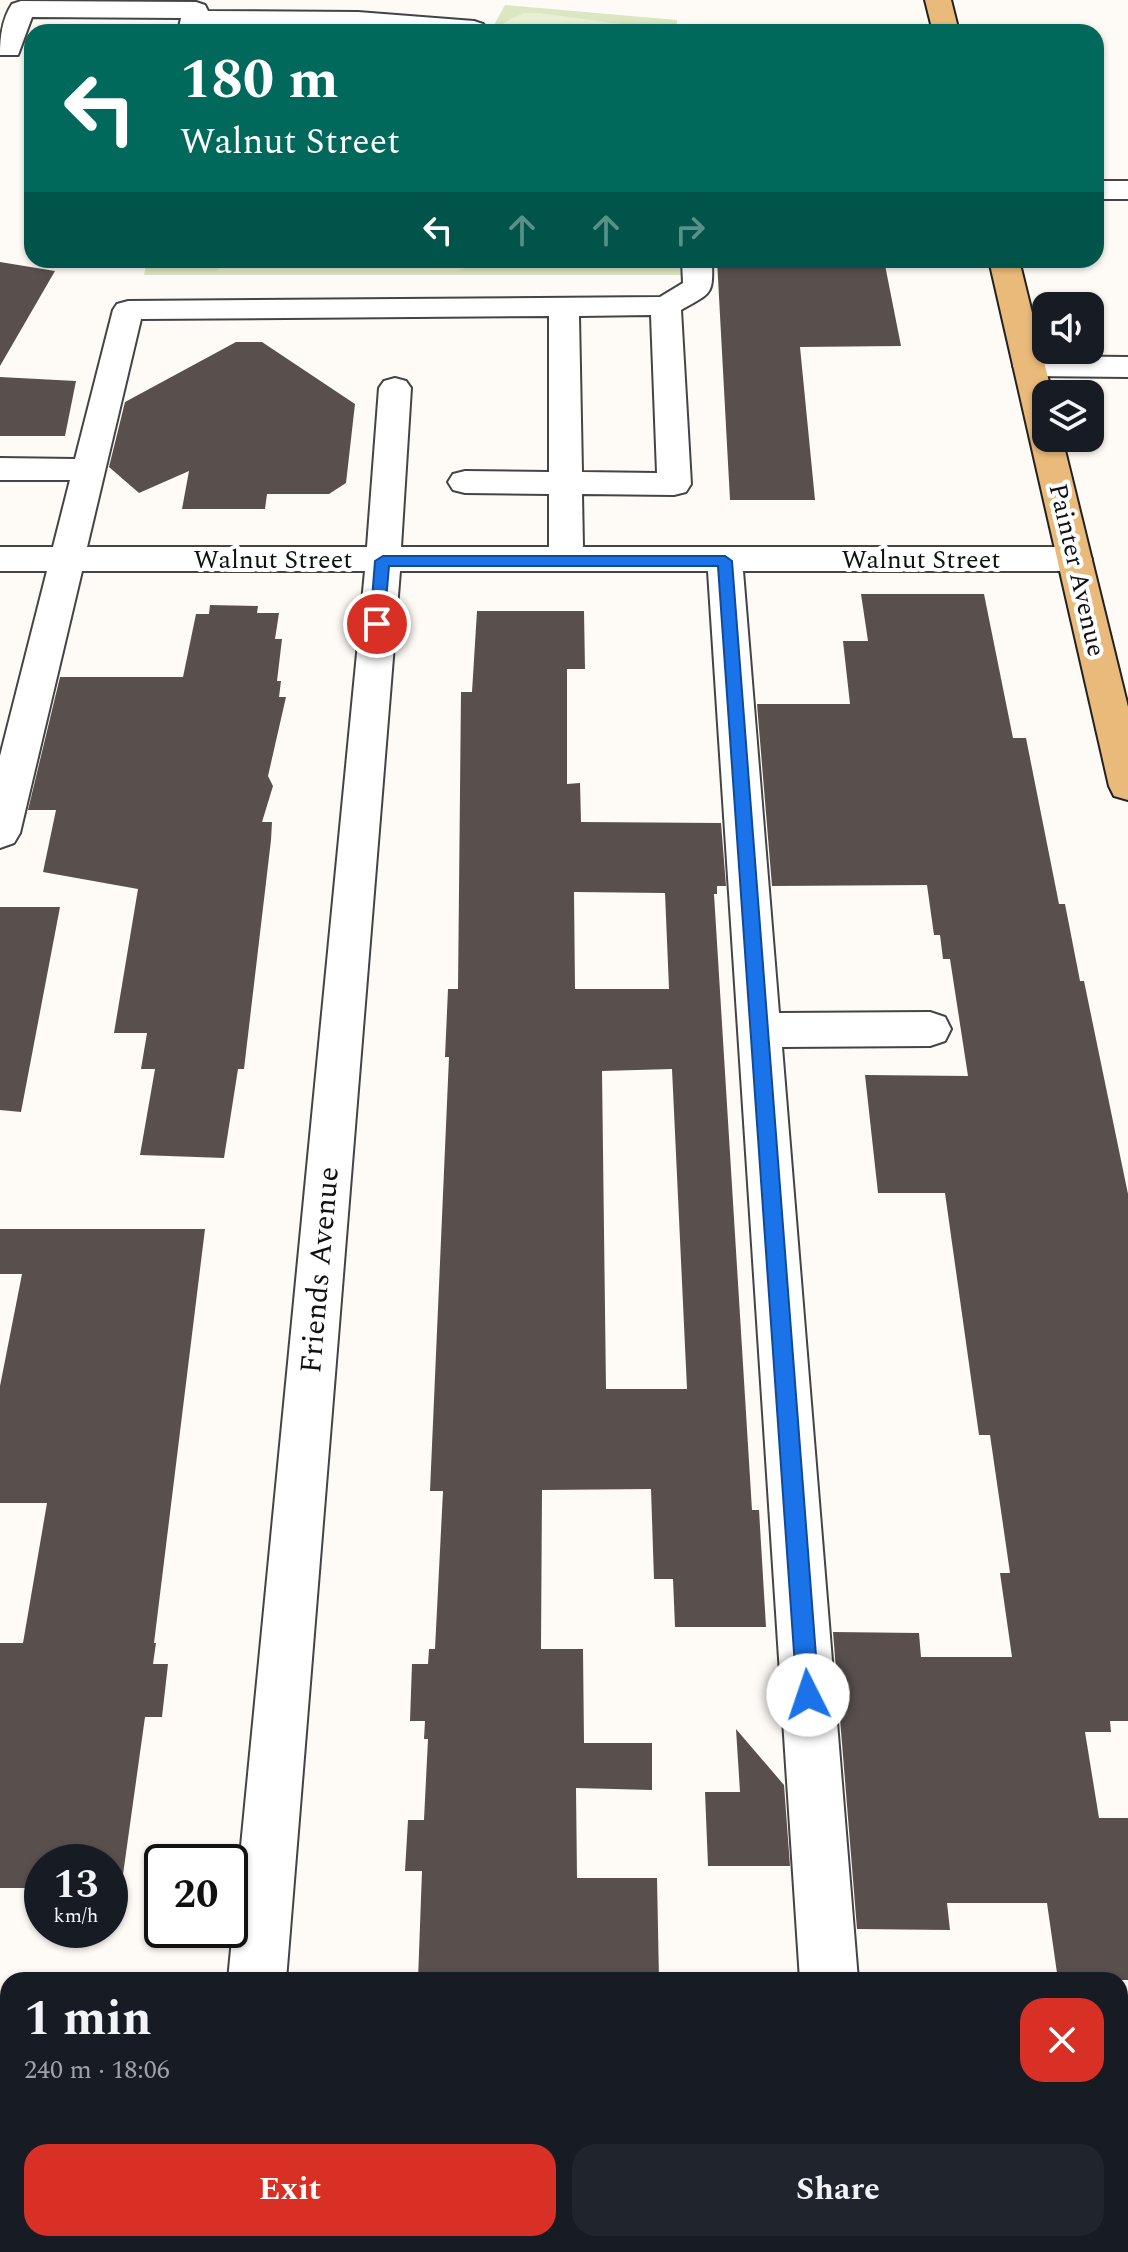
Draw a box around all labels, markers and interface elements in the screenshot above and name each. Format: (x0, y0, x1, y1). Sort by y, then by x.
text: 180 m (180, 38, 339, 123)
icon: left (48, 56, 152, 160)
text: Walnut Street (180, 115, 400, 170)
icon: left (416, 208, 460, 252)
icon: ahead (500, 208, 544, 252)
icon: ahead (584, 208, 628, 252)
icon: right (668, 208, 712, 252)
map controls (1032, 292, 1104, 452)
button: sound (1032, 292, 1104, 364)
button: layers (1032, 380, 1104, 452)
street label: Painter Avenue (1038, 480, 1116, 660)
street label: Walnut Street (194, 540, 352, 580)
street label: Walnut Street (842, 540, 1000, 580)
pin (343, 590, 411, 658)
icon: arrive (355, 602, 399, 646)
street label: Friends Avenue (288, 1165, 352, 1375)
position arrow (766, 1653, 850, 1737)
speed limit sign: 20 (144, 1844, 248, 1948)
text: 13 (54, 1855, 98, 1916)
text: km/h (54, 1901, 99, 1931)
text: 1 min (24, 1983, 152, 2056)
button: close (1020, 1998, 1104, 2082)
text: 240 m · 18:06 (24, 2050, 170, 2090)
button: Exit (24, 2144, 556, 2236)
button: Share (572, 2144, 1104, 2236)

